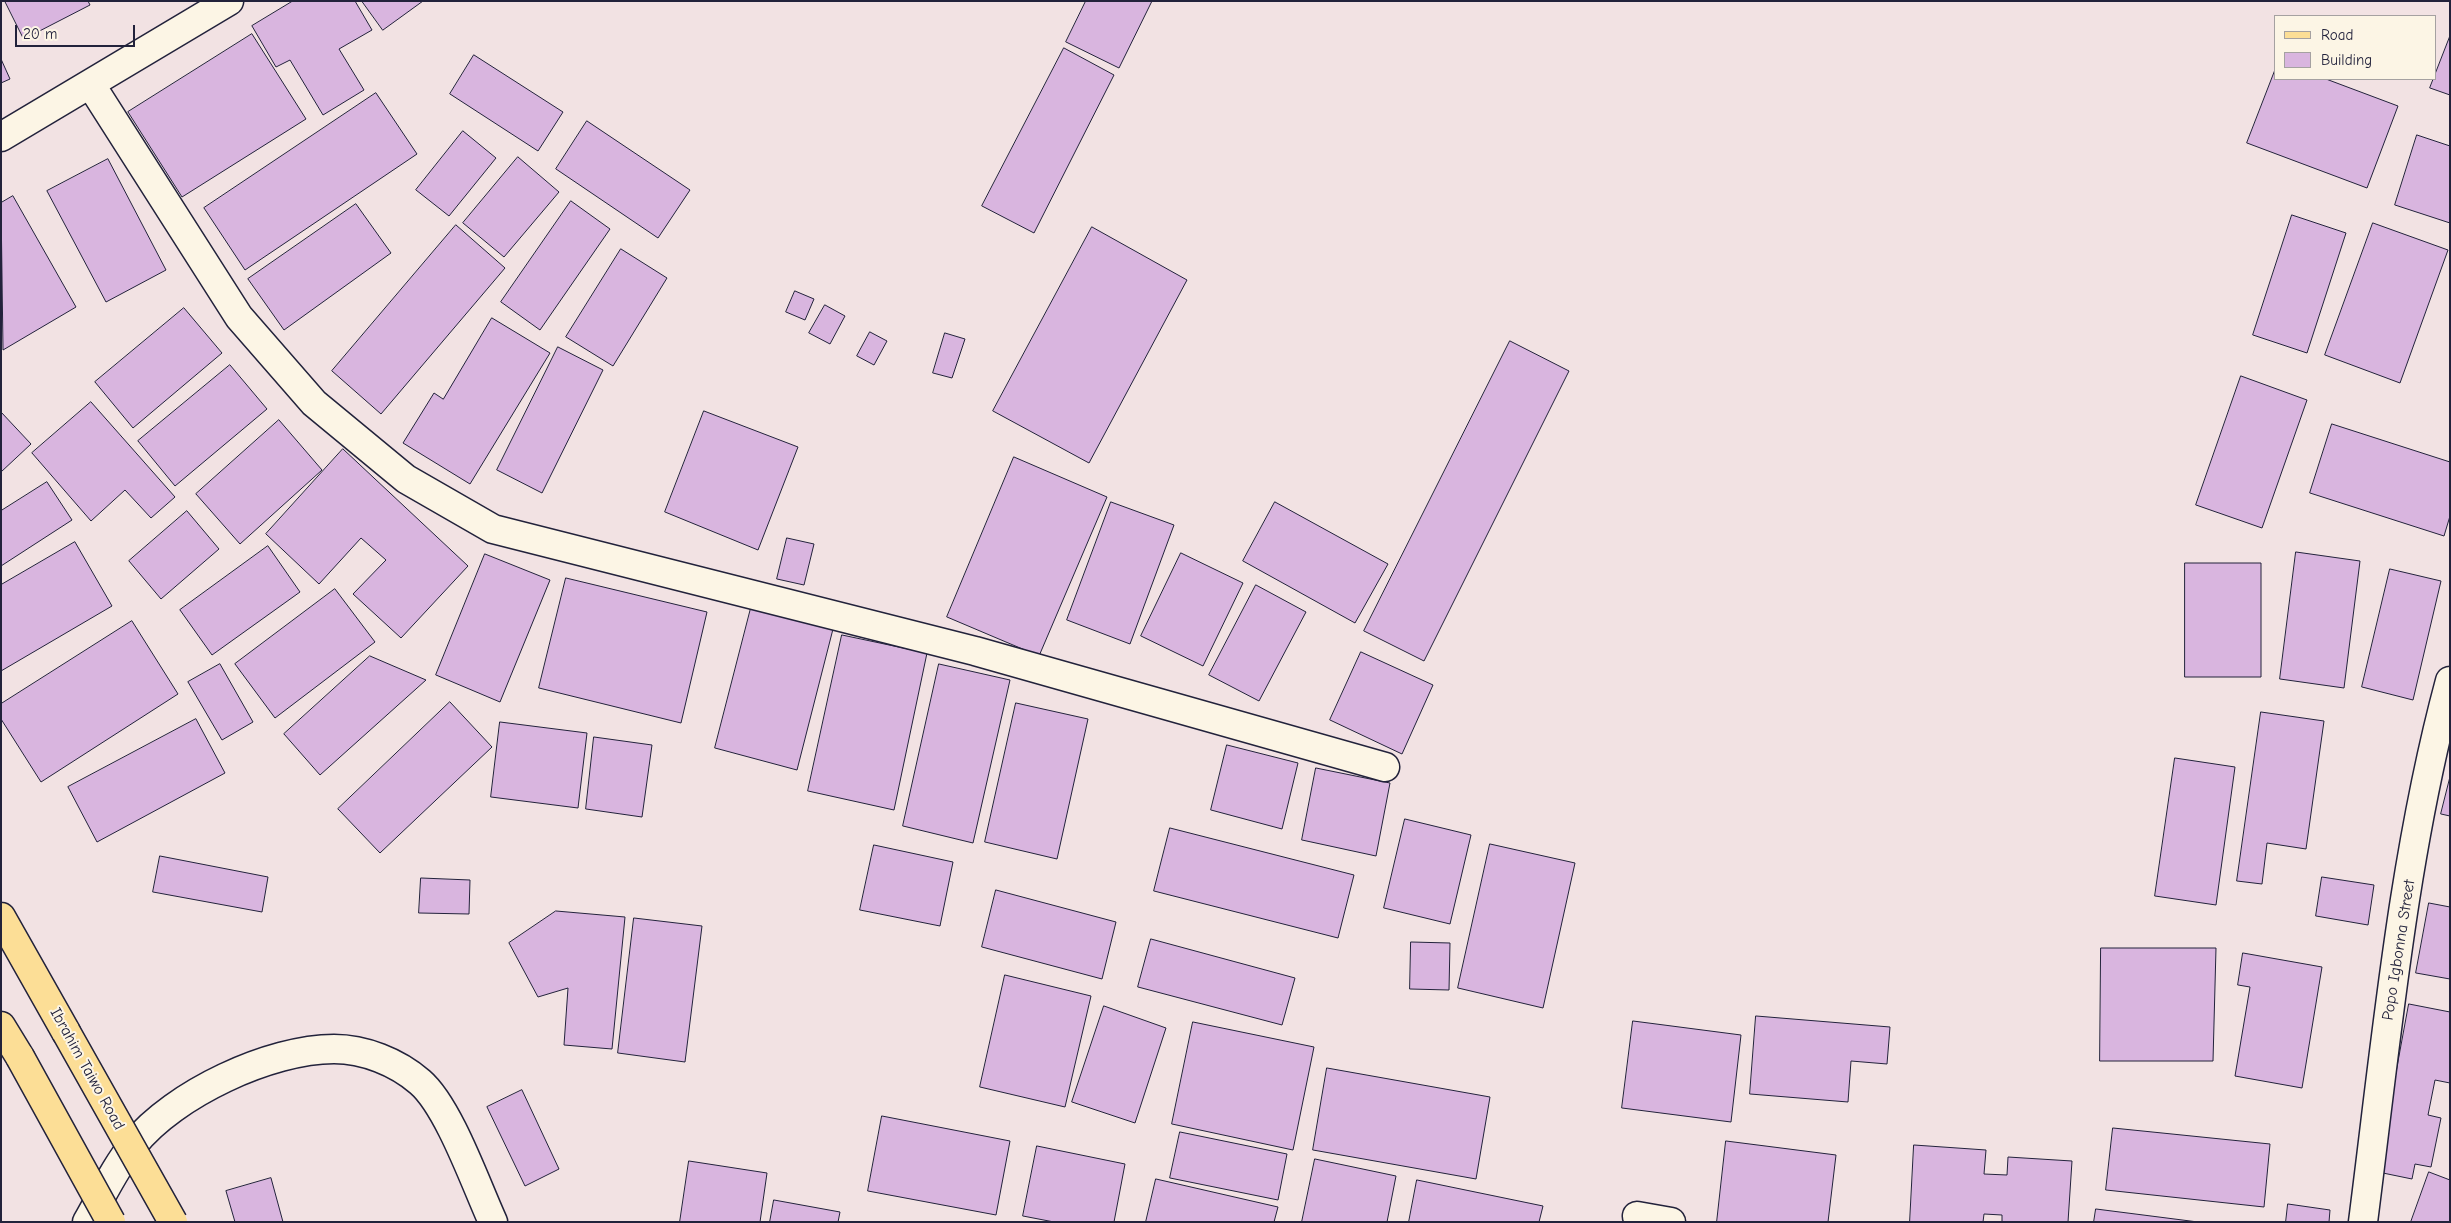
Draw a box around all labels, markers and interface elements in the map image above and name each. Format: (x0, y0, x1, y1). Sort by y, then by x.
scale bar (18, 15, 138, 47)
legend (2274, 15, 2436, 80)
text: 20 m (23, 25, 57, 43)
text: Road (2321, 26, 2353, 44)
text: Building (2321, 51, 2372, 69)
street label: Popo Igbonna Street (2378, 878, 2420, 1022)
street label: Ibrahim Taiwo Road (46, 1005, 128, 1133)

